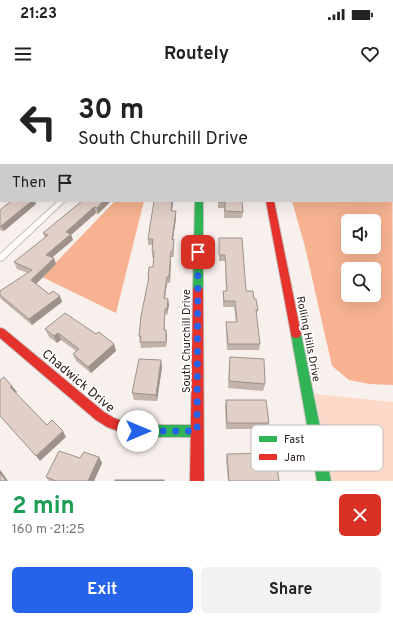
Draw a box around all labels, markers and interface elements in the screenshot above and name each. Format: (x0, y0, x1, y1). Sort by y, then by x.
text: 21:23 (20, 5, 57, 24)
icon: menu (12, 43, 34, 65)
text: Routely (164, 43, 229, 66)
icon: heart (359, 43, 381, 65)
text: 30 m (78, 93, 144, 129)
icon: left (12, 96, 64, 148)
text: South Churchill Drive (78, 128, 248, 151)
icon: arrive (54, 172, 76, 194)
text: Then (12, 174, 46, 193)
map controls (341, 214, 381, 302)
button: sound (341, 214, 381, 254)
pin (181, 235, 215, 269)
icon: arrive (187, 241, 209, 263)
button: search (341, 262, 381, 302)
street label: South Churchill Drive (180, 289, 194, 393)
street label: Rolling Hills Drive (293, 295, 323, 383)
street label: Chadwick Drive (38, 346, 117, 417)
position arrow (117, 410, 159, 452)
legend (251, 425, 383, 471)
text: Fast (284, 433, 304, 447)
text: Jam (284, 451, 305, 465)
text: 2 min (12, 492, 75, 522)
button: close (339, 494, 381, 536)
text: 160 m · 21:25 (12, 522, 85, 538)
button: Exit (12, 567, 193, 613)
button: Share (201, 567, 381, 613)

